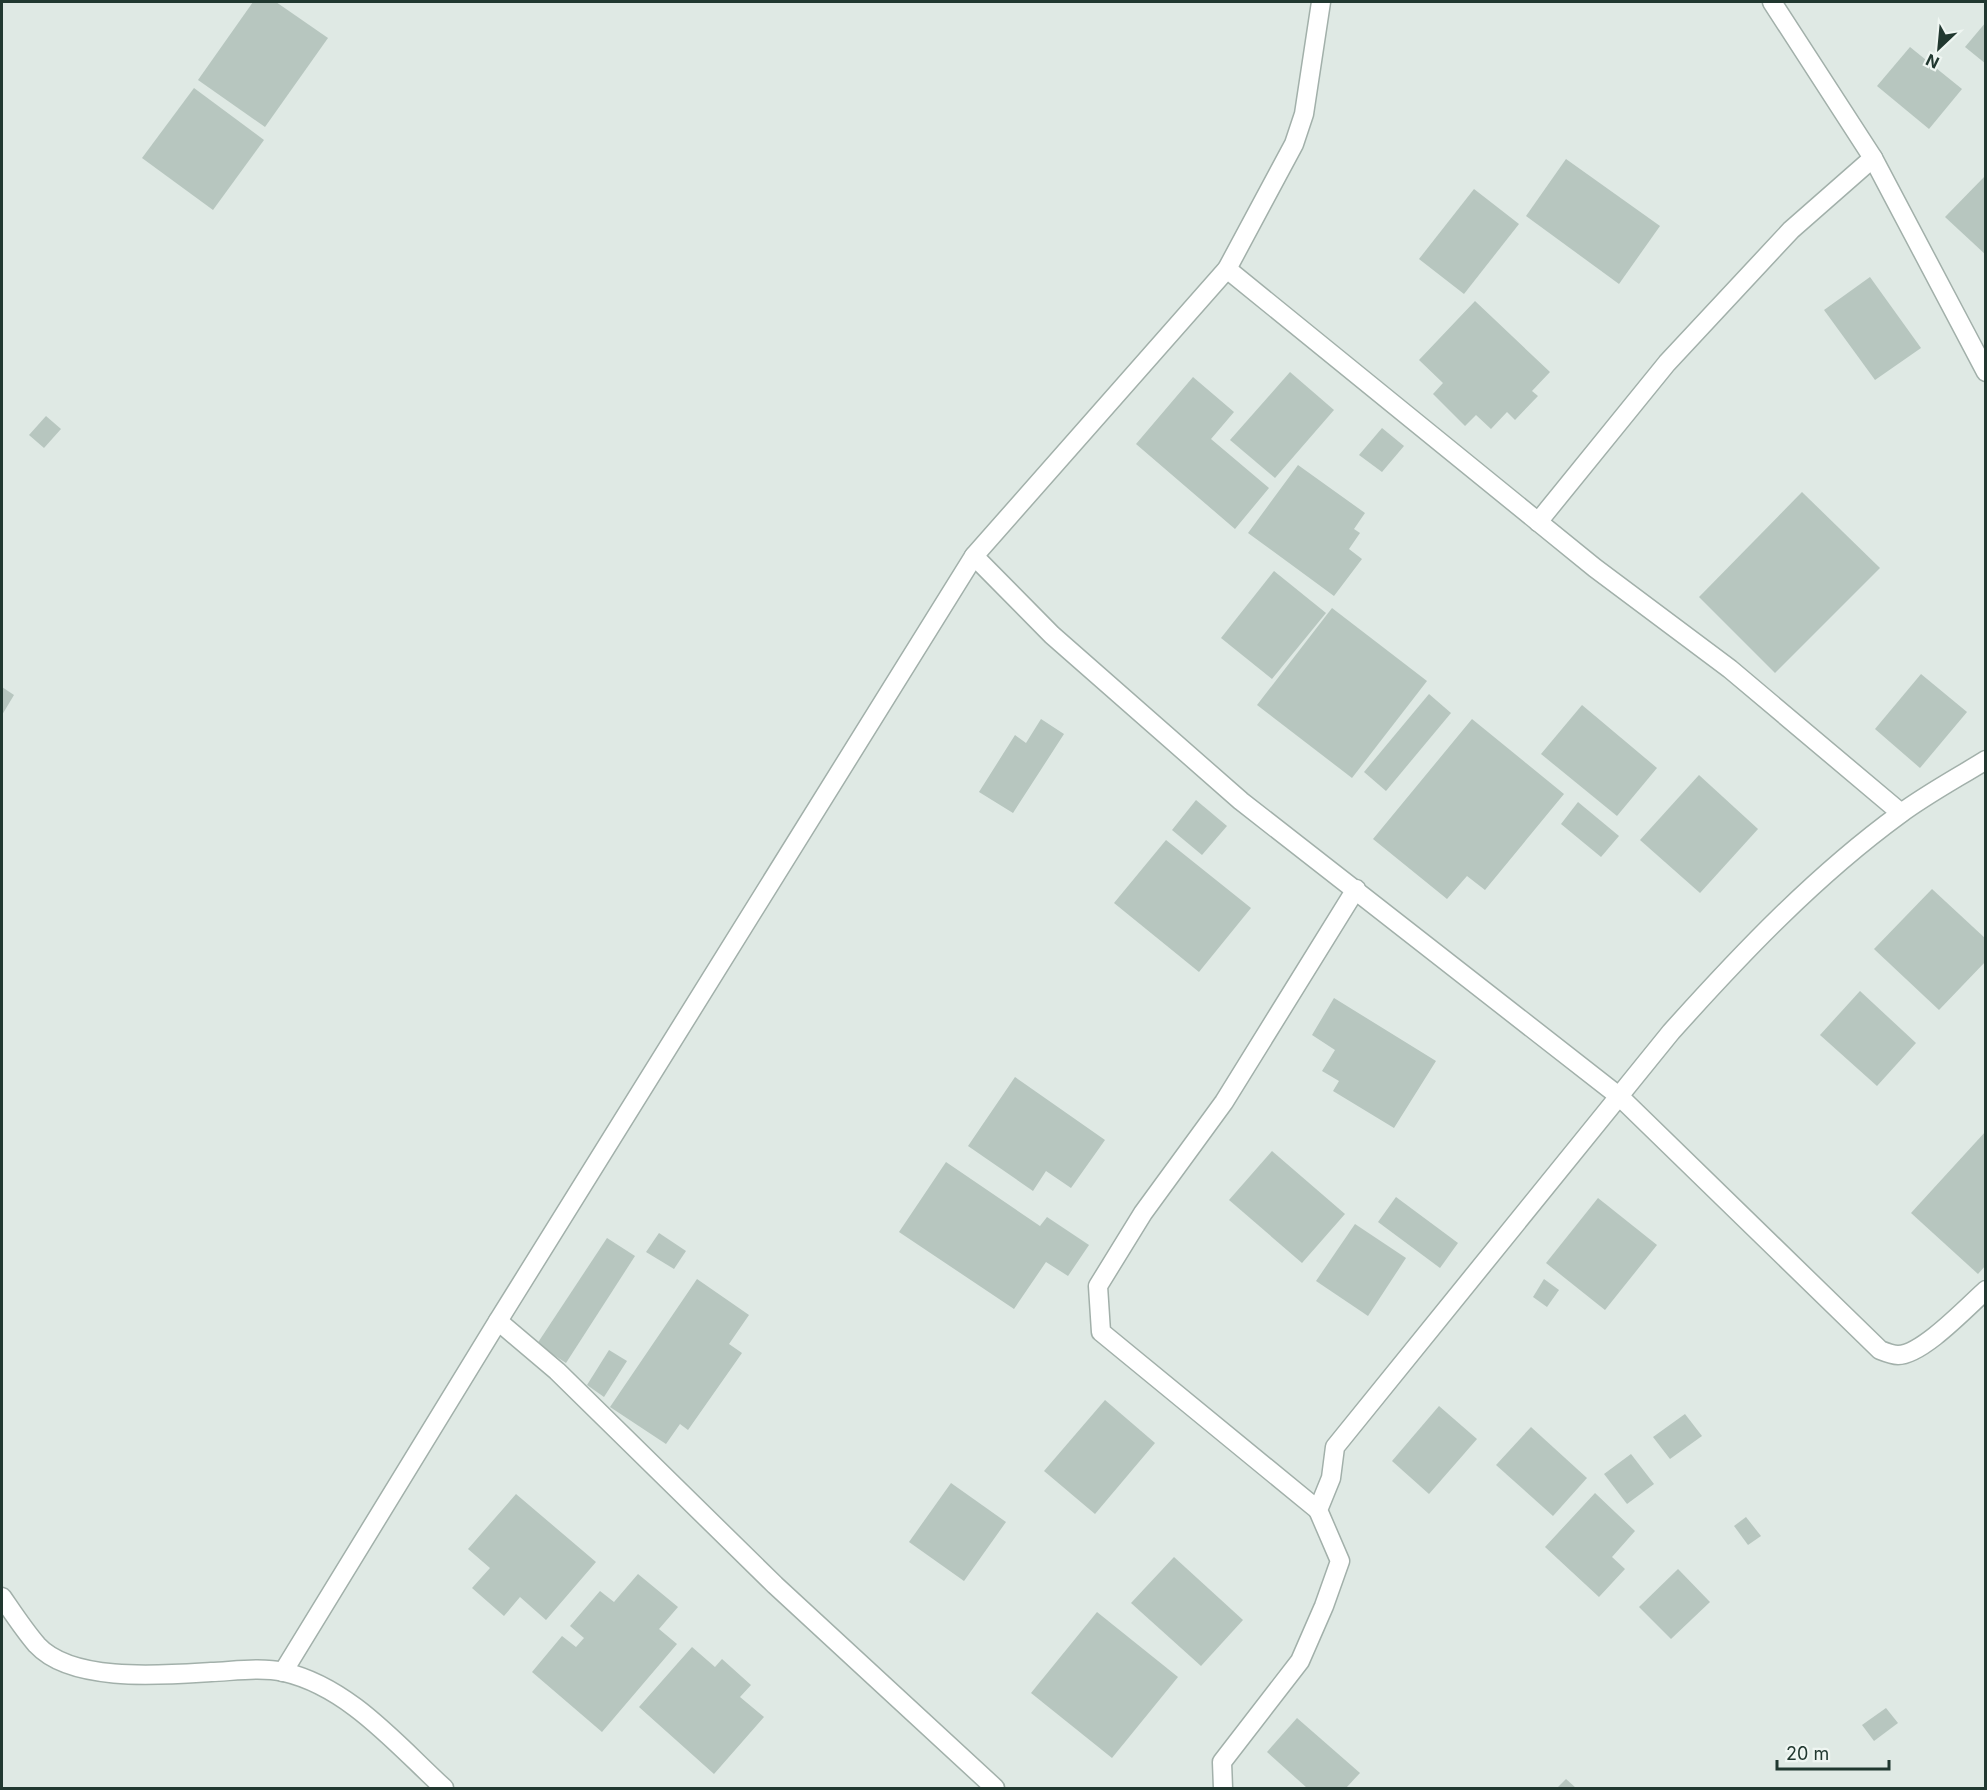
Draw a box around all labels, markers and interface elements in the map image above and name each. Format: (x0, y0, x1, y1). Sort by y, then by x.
north arrow (1909, 18, 1969, 78)
text: N (1923, 50, 1942, 73)
scale bar (1777, 1733, 1890, 1771)
text: 20 m (1786, 1743, 1829, 1764)

